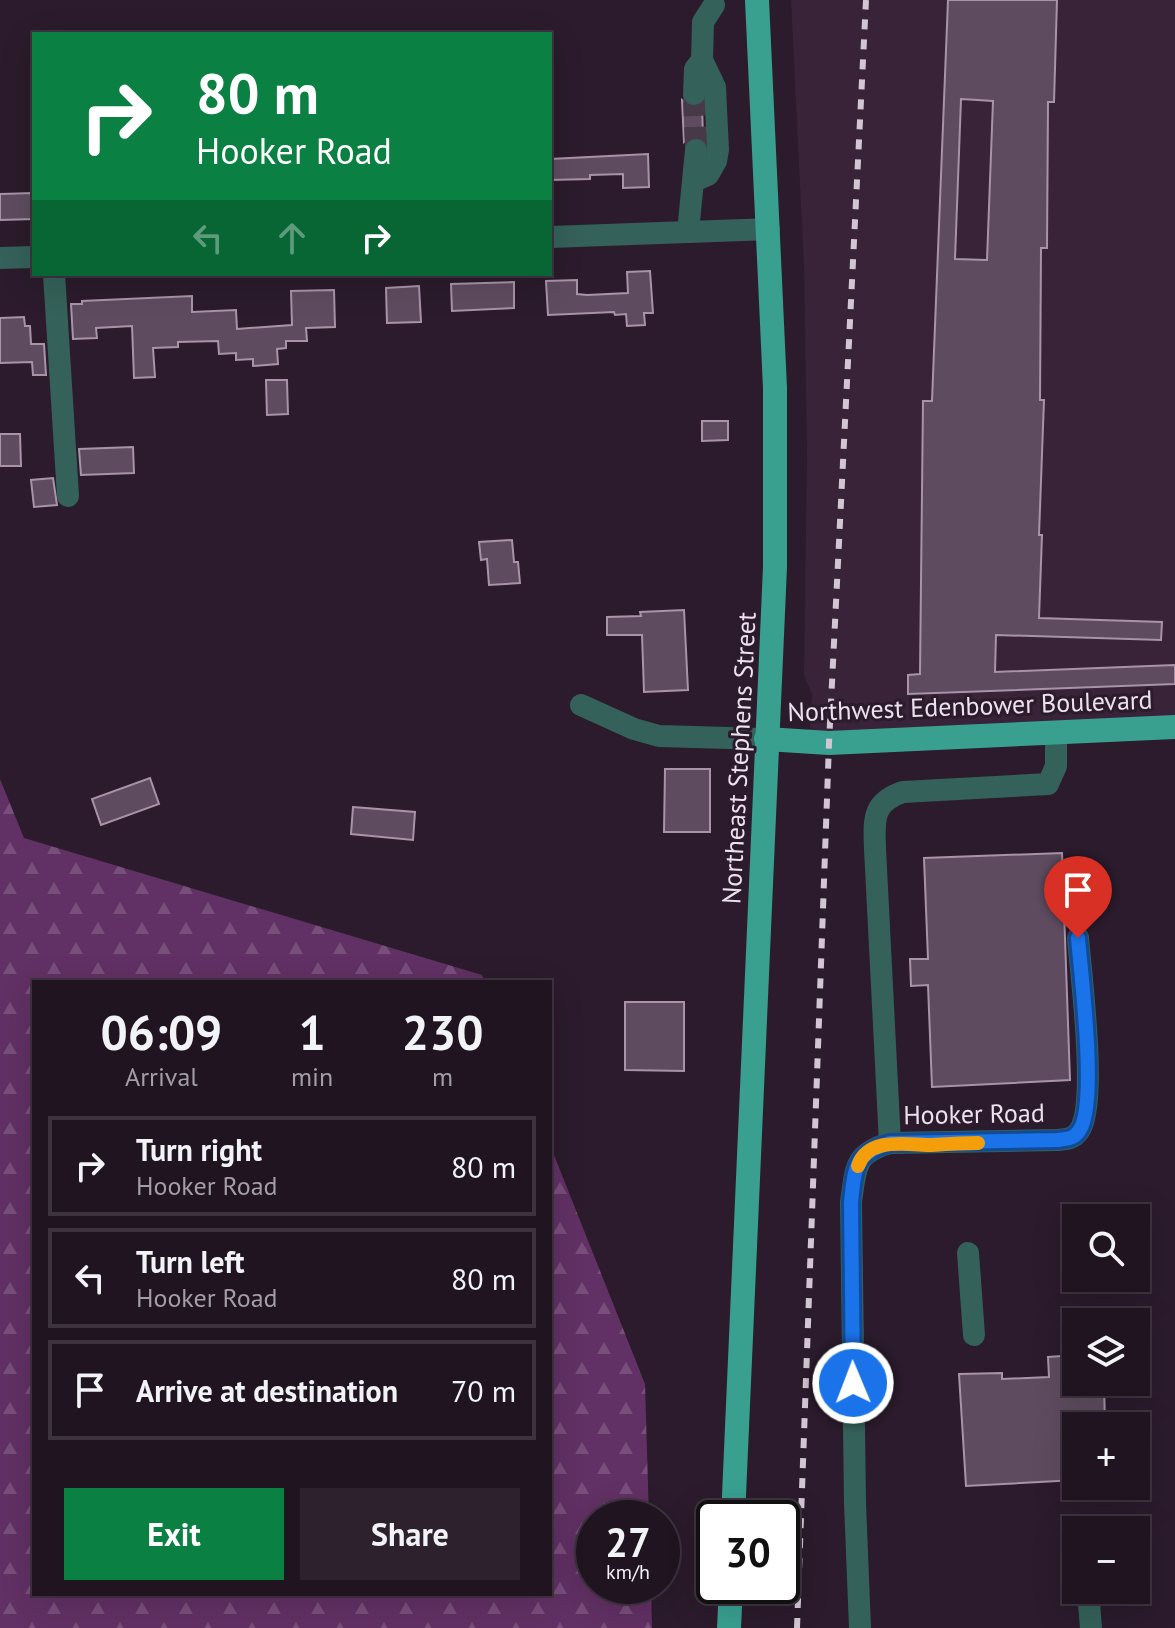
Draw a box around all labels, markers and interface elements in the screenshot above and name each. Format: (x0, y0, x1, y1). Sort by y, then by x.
text: 80 m (196, 57, 319, 129)
icon: right (64, 64, 168, 168)
text: Hooker Road (196, 127, 392, 174)
icon: left (186, 216, 230, 260)
icon: ahead (270, 216, 314, 260)
icon: right (354, 216, 398, 260)
street label: Northeast Stephens Street (714, 611, 763, 905)
street label: Northwest Edenbower Boulevard (787, 683, 1153, 728)
pin (1044, 856, 1112, 938)
icon: arrive (1056, 868, 1100, 912)
text: 06:09 (101, 1001, 222, 1063)
text: 1 (298, 1001, 326, 1063)
text: 230 (402, 1001, 483, 1063)
text: Arrival (125, 1060, 198, 1093)
text: min (291, 1060, 333, 1093)
text: m (432, 1060, 453, 1093)
street label: Hooker Road (903, 1096, 1045, 1131)
text: Turn right (136, 1130, 262, 1169)
icon: right (68, 1144, 112, 1188)
text: 80 m (451, 1147, 516, 1186)
text: Hooker Road (136, 1169, 278, 1202)
map controls (1062, 1204, 1150, 1604)
button: search (1062, 1204, 1150, 1292)
text: Turn left (136, 1242, 244, 1281)
icon: left (68, 1256, 112, 1300)
text: 80 m (451, 1259, 516, 1298)
text: Hooker Road (136, 1281, 278, 1314)
button: layers (1062, 1308, 1150, 1396)
position arrow (811, 1341, 895, 1425)
icon: arrive (68, 1368, 112, 1412)
text: Arrive at destination (136, 1371, 398, 1410)
text: 70 m (451, 1371, 516, 1410)
button: + (1062, 1412, 1150, 1500)
button: Exit (64, 1488, 284, 1580)
button: Share (300, 1488, 520, 1580)
speed limit sign: 30 (696, 1500, 800, 1604)
text: 27 (605, 1516, 651, 1568)
button: − (1062, 1516, 1150, 1604)
text: km/h (606, 1559, 650, 1585)

